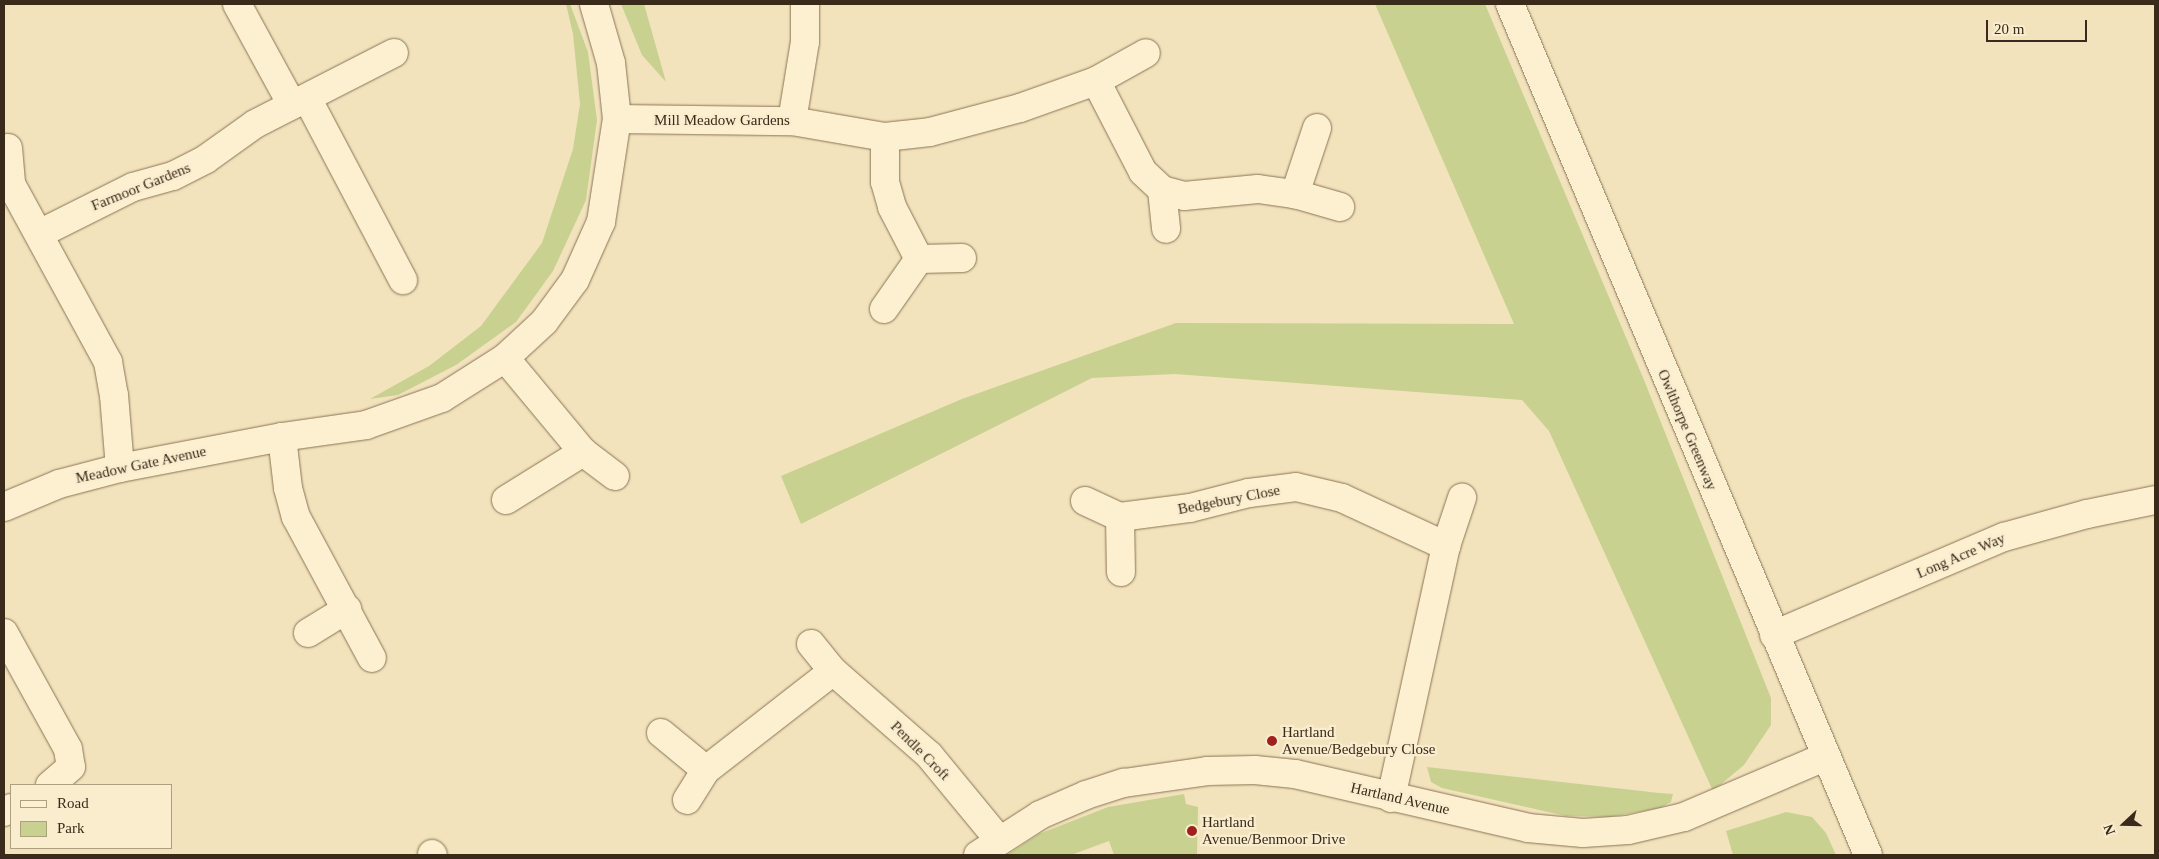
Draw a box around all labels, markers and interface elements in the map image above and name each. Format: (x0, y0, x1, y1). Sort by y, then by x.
scale bar (1989, 10, 2090, 42)
text: 20 m (1994, 21, 2024, 37)
street label: Mill Meadow Gardens (654, 112, 790, 130)
street label: Farmoor Gardens (89, 159, 193, 215)
street label: Owlthorpe Greenway (1653, 367, 1721, 493)
street label: Meadow Gate Avenue (74, 442, 208, 488)
street label: Bedgebury Close (1176, 481, 1282, 519)
street label: Long Acre Way (1914, 529, 2008, 583)
street label: Pendle Croft (887, 718, 953, 784)
place label: Hartland Avenue/Bedgebury Close (1282, 723, 1435, 758)
marker: Hartland Avenue/Bedgebury Close (1266, 735, 1278, 747)
street label: Hartland Avenue (1348, 779, 1452, 819)
legend (10, 784, 172, 849)
text: Road (57, 795, 89, 811)
north arrow (2099, 799, 2149, 849)
place label: Hartland Avenue/Benmoor Drive (1202, 813, 1345, 848)
text: Park (57, 820, 85, 836)
text: N (2101, 822, 2118, 837)
marker: Hartland Avenue/Benmoor Drive (1186, 825, 1198, 837)

